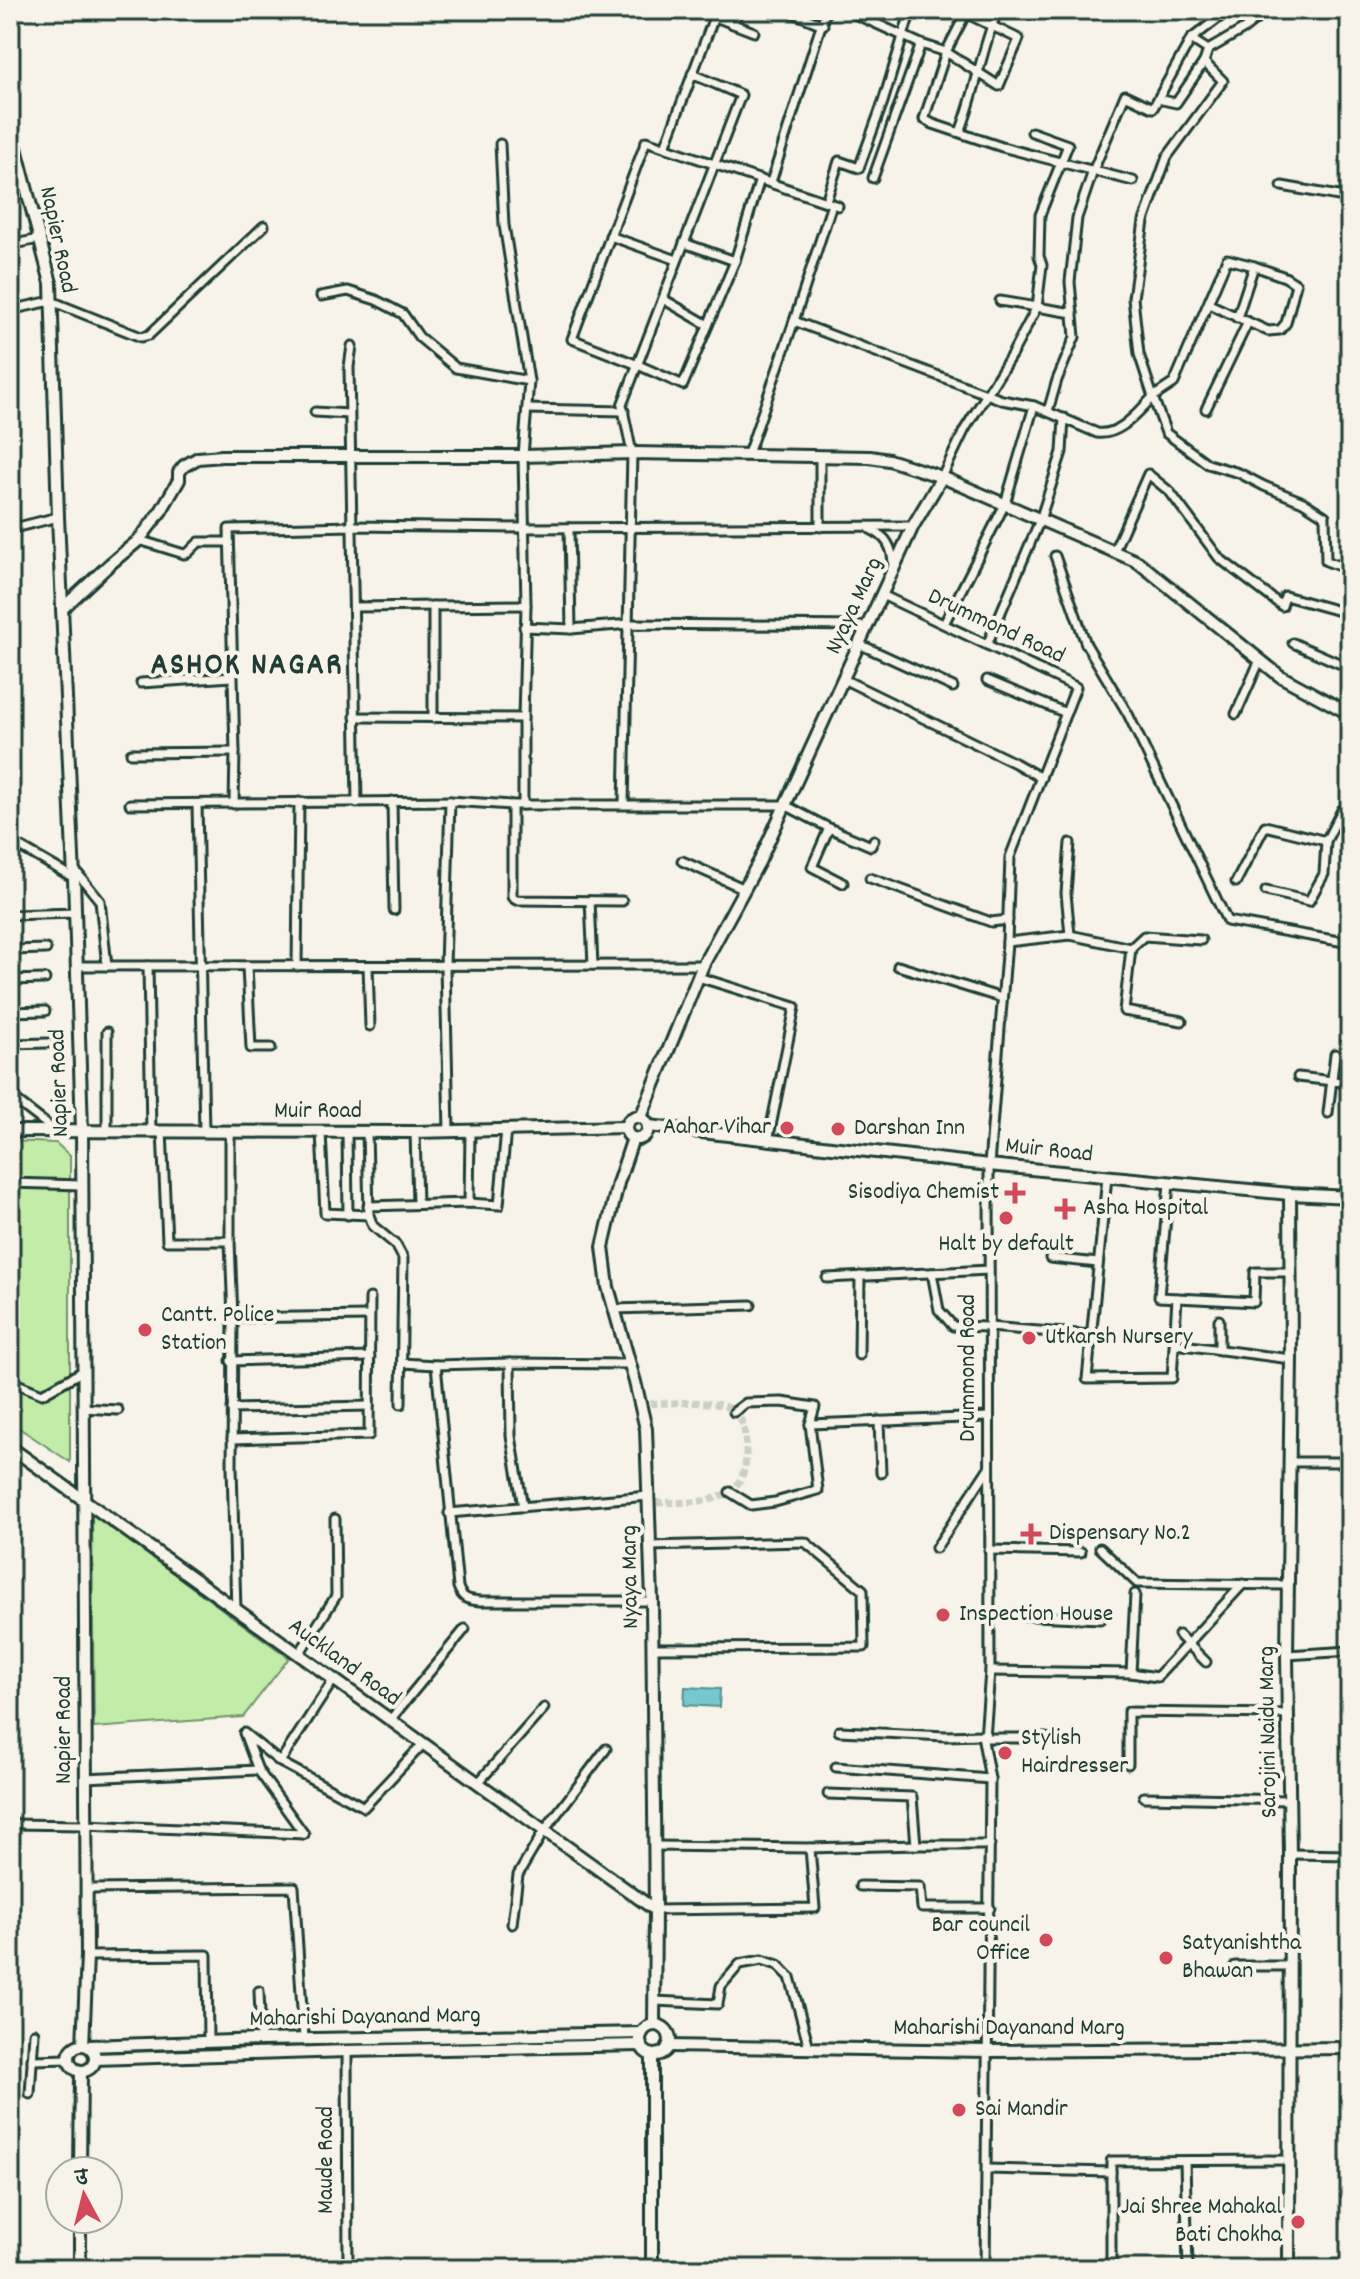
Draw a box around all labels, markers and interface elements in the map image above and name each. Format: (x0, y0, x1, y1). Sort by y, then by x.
street label: Napier Road (29, 183, 85, 297)
street label: Nyaya Marg (818, 552, 892, 660)
street label: Drummond Road (922, 580, 1070, 674)
district label: ASHOK NAGAR (151, 644, 343, 690)
street label: Napier Road (41, 1028, 79, 1138)
street label: Muir Road (274, 1095, 362, 1129)
place label: Aahar Vihar (663, 1111, 771, 1145)
place label: Darshan Inn (854, 1112, 965, 1146)
marker: Aahar Vihar (778, 1119, 796, 1137)
marker: Darshan Inn (829, 1120, 847, 1138)
street label: Muir Road (1003, 1129, 1095, 1173)
place label: Sisodiya Chemist (848, 1176, 999, 1210)
marker: Sisodiya Chemist (1006, 1184, 1024, 1202)
place label: Asha Hospital (1083, 1192, 1209, 1226)
marker: Asha Hospital (1054, 1198, 1076, 1220)
marker: Halt by default (997, 1209, 1015, 1227)
place label: Halt by default (938, 1228, 1074, 1262)
street label: Drummond Road (952, 1294, 986, 1442)
place label: Cantt. Police Station (161, 1299, 274, 1361)
marker: Cantt. Police Station (136, 1321, 154, 1339)
place label: Utkarsh Nursery (1045, 1321, 1194, 1355)
marker: Utkarsh Nursery (1020, 1329, 1038, 1347)
place label: Dispensary No.2 (1049, 1517, 1191, 1551)
marker: Dispensary No.2 (1020, 1523, 1042, 1545)
street label: Nyaya Marg (613, 1525, 649, 1629)
place label: Inspection House (959, 1598, 1113, 1632)
marker: Inspection House (934, 1606, 952, 1624)
street label: Auckland Road (280, 1610, 408, 1716)
street label: Sarojini Naidu Marg (1250, 1646, 1288, 1818)
street label: Napier Road (48, 1676, 82, 1784)
place label: Stylish Hairdresser (1021, 1722, 1128, 1784)
marker: Stylish Hairdresser (996, 1744, 1014, 1762)
place label: Bar council Office (931, 1909, 1030, 1971)
place label: Satyanishtha Bhawan (1182, 1927, 1302, 1989)
marker: Bar council Office (1037, 1931, 1055, 1949)
marker: Satyanishtha Bhawan (1157, 1949, 1175, 1967)
street label: Maharishi Dayanand Marg (249, 1999, 481, 2037)
street label: Maharishi Dayanand Marg (893, 2012, 1125, 2046)
place label: Sai Mandir (975, 2093, 1068, 2127)
marker: Sai Mandir (950, 2101, 968, 2119)
street label: Maude Road (310, 2106, 344, 2214)
north arrow (44, 2155, 124, 2235)
text: उ (73, 2162, 92, 2195)
place label: Jai Shree Mahakal Bati Chokha (1121, 2191, 1283, 2253)
marker: Jai Shree Mahakal Bati Chokha (1289, 2213, 1307, 2231)

